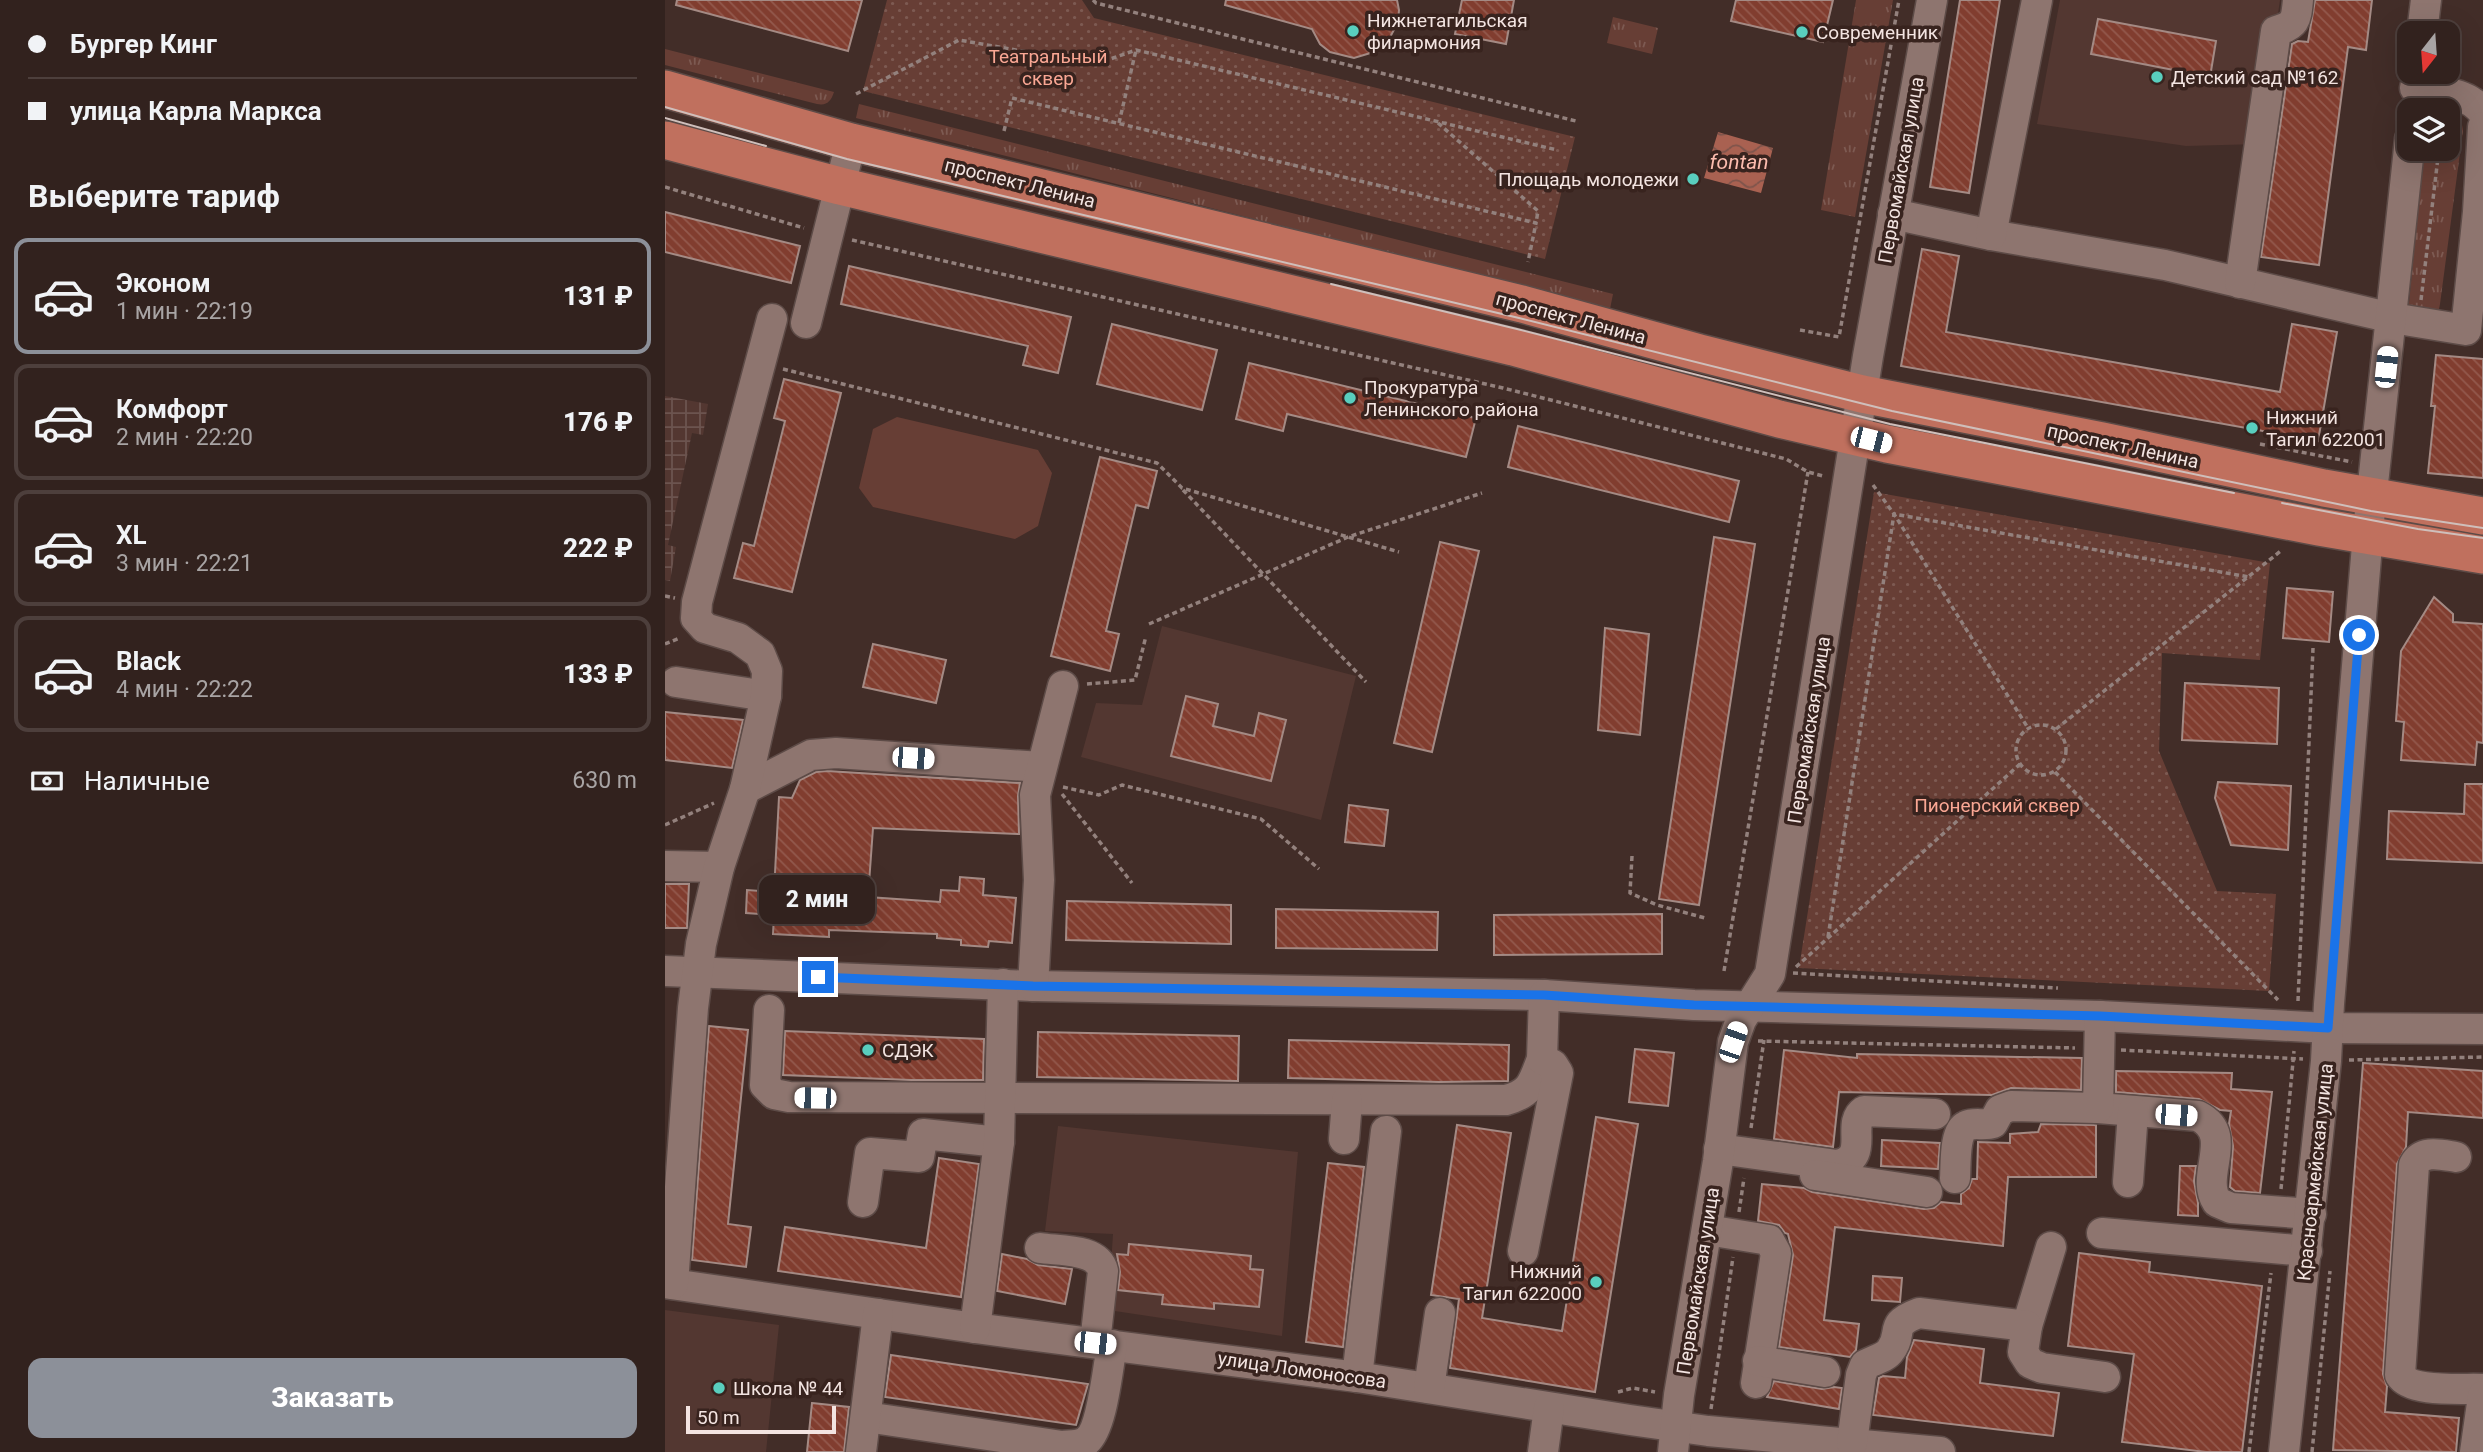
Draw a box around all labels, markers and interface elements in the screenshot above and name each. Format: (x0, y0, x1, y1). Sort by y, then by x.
place label: Нижнетагильская филармония (1367, 9, 1528, 54)
place label: Современник (1816, 21, 1939, 44)
north arrow (2397, 21, 2461, 84)
map controls (2397, 21, 2460, 161)
marker: Нижнетагильская филармония (1345, 23, 1361, 39)
marker: Современник (1794, 24, 1810, 40)
text: Бургер Кинг (70, 29, 217, 59)
park label: Театральный сквер (989, 45, 1107, 90)
place label: Детский сад №162 (2171, 66, 2339, 89)
marker: Детский сад №162 (2149, 69, 2165, 85)
street label: Первомайская улица (1873, 75, 1929, 265)
text: улица Карла Маркса (70, 96, 322, 126)
button: layers (2397, 98, 2460, 161)
water label: fontan (1710, 150, 1768, 174)
street label: проспект Ленина (942, 153, 1098, 213)
place label: Площадь молодежи (1498, 168, 1679, 191)
marker: Площадь молодежи (1685, 171, 1701, 187)
text: Выберите тариф (28, 177, 280, 215)
icon: car (32, 265, 95, 328)
text: Эконом (116, 268, 211, 298)
text: 131 ₽ (563, 281, 633, 311)
street label: проспект Ленина (1493, 287, 1649, 349)
text: 1 мин · 22:19 (116, 298, 253, 325)
car (2374, 345, 2399, 389)
place label: Прокуратура Ленинского района (1364, 376, 1539, 421)
marker: Прокуратура Ленинского района (1342, 390, 1358, 406)
icon: car (32, 391, 95, 454)
text: Комфорт (116, 394, 228, 424)
place label: Нижний Тагил 622001 (2266, 406, 2385, 451)
text: 176 ₽ (563, 407, 633, 437)
street label: проспект Ленина (2045, 419, 2201, 473)
marker: Нижний Тагил 622001 (2244, 420, 2260, 436)
text: 2 мин · 22:20 (116, 424, 253, 451)
car (1849, 425, 1894, 455)
icon: car (32, 517, 95, 580)
text: XL (116, 520, 147, 550)
text: 222 ₽ (563, 533, 633, 563)
text: 3 мин · 22:21 (116, 550, 253, 577)
route start (2343, 619, 2375, 651)
street label: Первомайская улица (1783, 635, 1835, 825)
icon: car (32, 643, 95, 706)
text: Black (116, 646, 181, 676)
text: 133 ₽ (563, 659, 633, 689)
text: 4 мин · 22:22 (116, 676, 253, 703)
car (892, 746, 935, 770)
icon: cash (28, 762, 66, 800)
text: Наличные (84, 766, 210, 796)
text: 630 m (572, 767, 637, 794)
park label: Пионерский сквер (1914, 794, 2080, 817)
callout: 2 мин (760, 876, 876, 925)
text: 2 мин (786, 886, 848, 913)
route end (802, 961, 834, 993)
car (1717, 1019, 1750, 1065)
place label: СДЭК (882, 1039, 934, 1062)
marker: СДЭК (860, 1042, 876, 1058)
street label: Красноармейская улица (2292, 1062, 2338, 1282)
car (794, 1087, 837, 1109)
car (2155, 1103, 2198, 1127)
street label: Первомайская улица (1672, 1186, 1724, 1376)
place label: Нижний Тагил 622000 (1463, 1260, 1582, 1305)
marker: Нижний Тагил 622000 (1588, 1274, 1604, 1290)
car (1074, 1330, 1117, 1356)
street label: улица Ломоносова (1216, 1347, 1388, 1393)
button: Заказать (28, 1358, 637, 1438)
place label: Школа № 44 (733, 1377, 844, 1400)
marker: Школа № 44 (711, 1380, 727, 1396)
scale bar (686, 1403, 837, 1435)
text: 50 m (697, 1406, 740, 1429)

